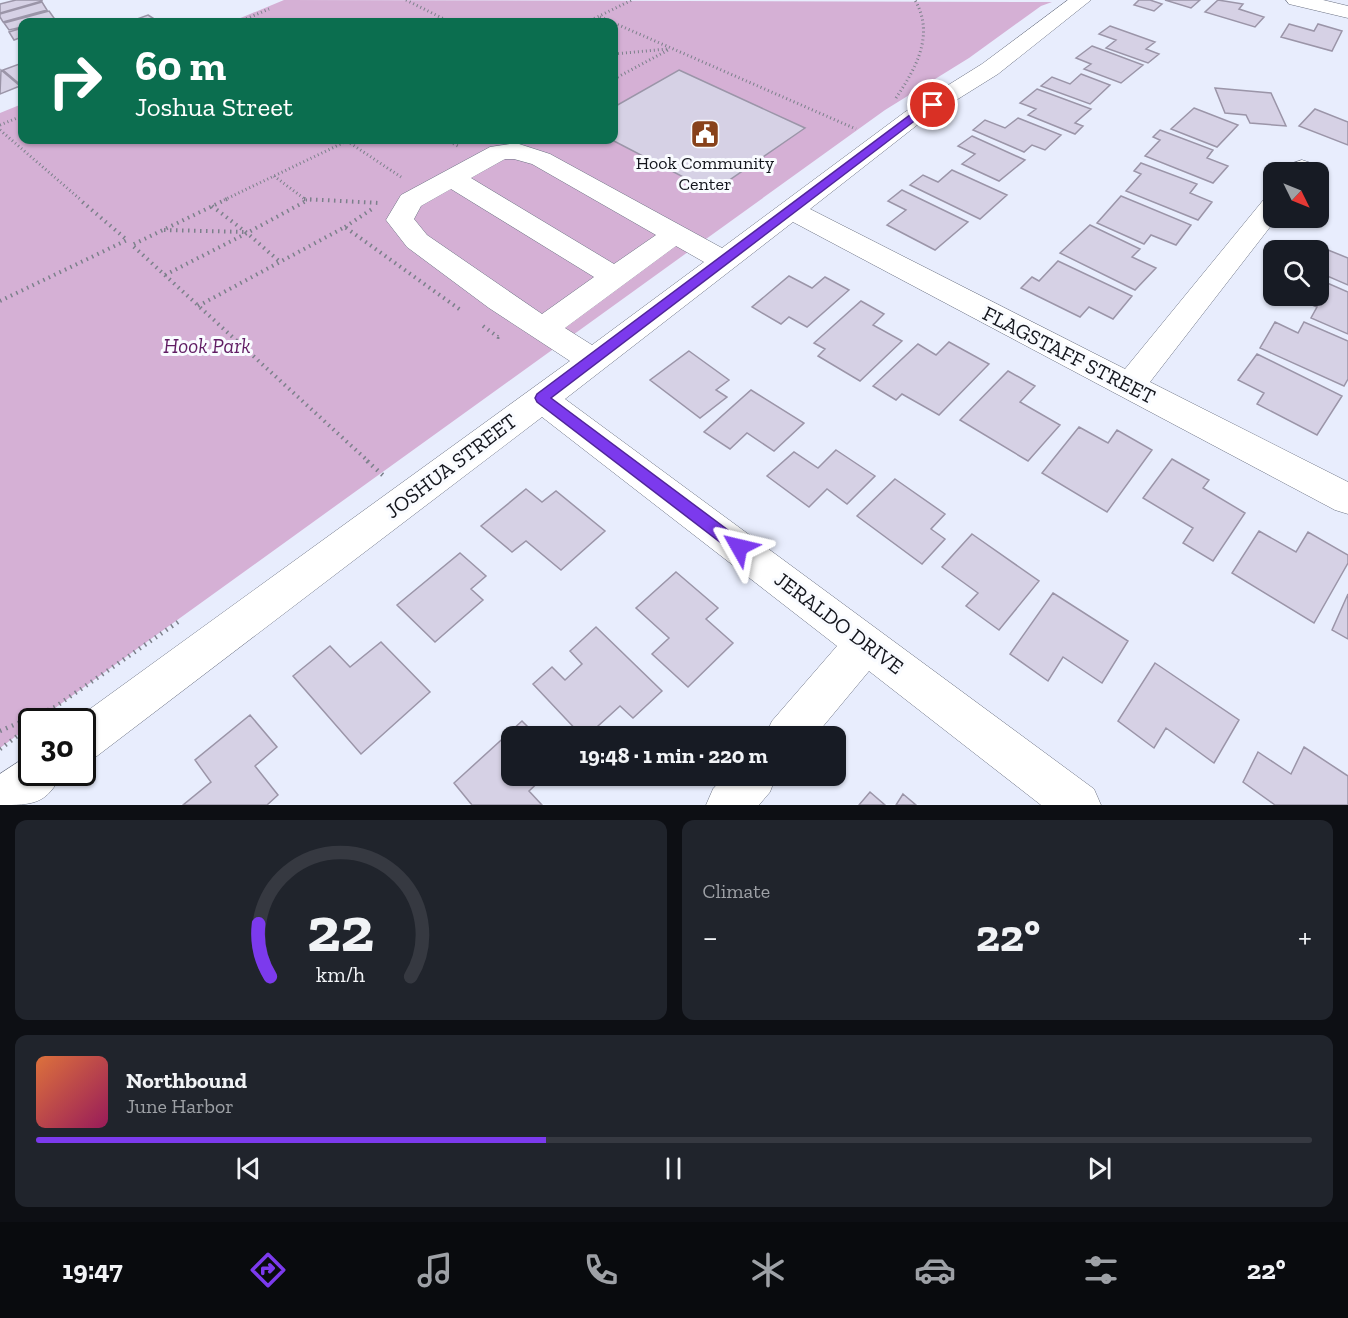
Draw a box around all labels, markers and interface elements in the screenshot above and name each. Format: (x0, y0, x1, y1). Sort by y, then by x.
text: 60 m (135, 40, 226, 91)
icon: right (36, 42, 114, 120)
pin (907, 79, 958, 130)
icon: arrive (916, 88, 949, 121)
text: Joshua Street (135, 91, 293, 123)
public building icon: Hook Community Center (689, 118, 721, 150)
place label: Hook Community Center (636, 152, 775, 195)
north arrow (1263, 162, 1329, 228)
map controls (1263, 162, 1329, 306)
button: search (1263, 240, 1329, 306)
street label: FLAGSTAFF STREET (979, 300, 1160, 409)
park label: Hook Park (163, 333, 251, 358)
street label: JOSHUA STREET (380, 408, 521, 523)
position arrow (707, 515, 771, 579)
street label: JERALDO DRIVE (770, 566, 909, 679)
speed limit sign: 30 (18, 708, 96, 786)
text: 19:48 · 1 min · 220 m (579, 742, 768, 769)
text: Climate (703, 879, 770, 903)
text: 22 (307, 892, 374, 967)
text: 22° (976, 909, 1040, 963)
text: − (703, 917, 718, 956)
text: + (1298, 917, 1312, 956)
text: km/h (316, 962, 365, 987)
text: Northbound (126, 1067, 247, 1094)
text: June Harbor (126, 1094, 234, 1118)
icon: previous (232, 1152, 265, 1185)
icon: pause (657, 1152, 690, 1185)
icon: next (1083, 1152, 1116, 1185)
icon: directions (247, 1249, 289, 1291)
icon: music (414, 1249, 456, 1291)
icon: phone (580, 1249, 622, 1291)
icon: climate (747, 1249, 789, 1291)
icon: car (914, 1249, 956, 1291)
icon: filters (1080, 1249, 1122, 1291)
text: 19:47 (62, 1254, 123, 1286)
text: 22° (1247, 1254, 1286, 1286)

